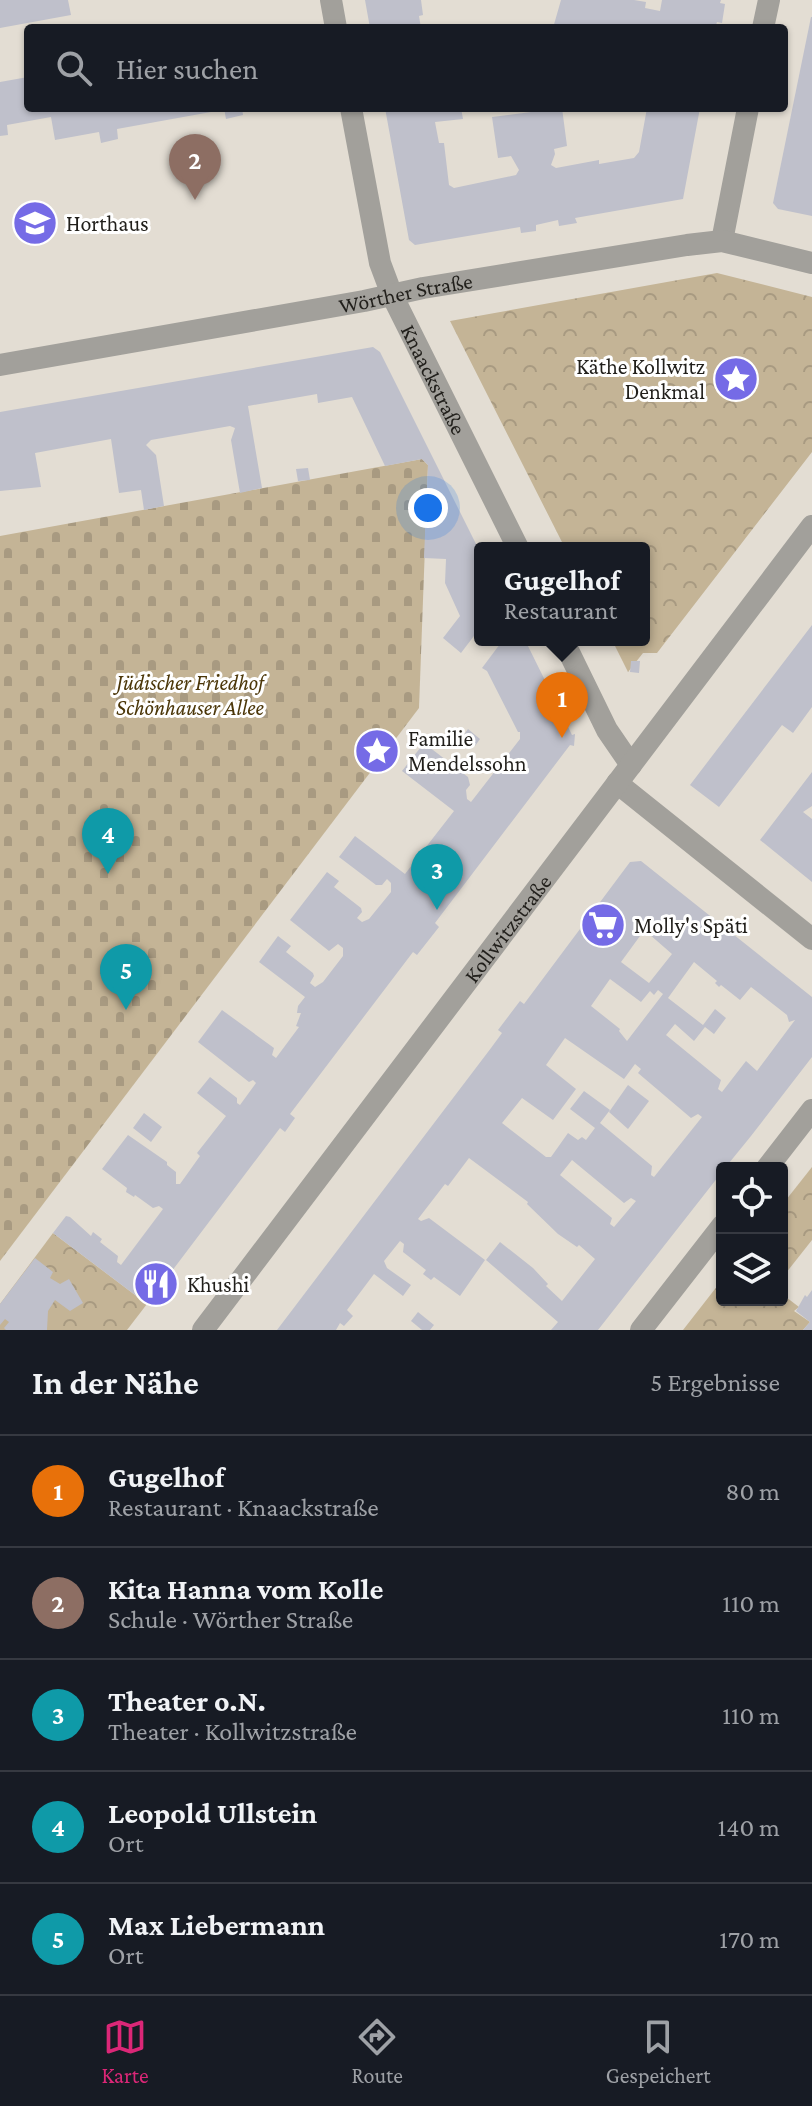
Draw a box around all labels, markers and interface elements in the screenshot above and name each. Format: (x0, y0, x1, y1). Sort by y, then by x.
search box (24, 24, 788, 112)
icon: search (52, 46, 96, 90)
text: Hier suchen (116, 52, 258, 85)
pin: 2 (169, 134, 221, 200)
school or university icon: Horthaus (11, 199, 59, 247)
place label: Horthaus (66, 211, 149, 236)
street label: Wörther Straße (337, 268, 474, 318)
street label: Knaackstraße (396, 320, 471, 439)
place label: Käthe Kollwitz Denkmal (576, 354, 705, 404)
place icon: Käthe Kollwitz Denkmal (712, 355, 760, 403)
your location (408, 488, 448, 528)
popup (474, 542, 650, 646)
text: Gugelhof (504, 563, 620, 596)
text: Restaurant (504, 596, 617, 625)
park label: Jüdischer Friedhof Schönhauser Allee (112, 670, 267, 720)
pin: 1 (536, 672, 588, 738)
place label: Familie Mendelssohn (408, 726, 527, 776)
place icon: Familie Mendelssohn (353, 727, 401, 775)
pin: 4 (82, 808, 134, 874)
pin: 3 (411, 844, 463, 910)
street label: Kollwitzstraße (459, 870, 557, 987)
supermarket icon: Molly's Späti (579, 901, 627, 949)
place label: Molly's Späti (634, 913, 748, 938)
pin: 5 (100, 944, 152, 1010)
map controls (716, 1162, 788, 1306)
button: locate (716, 1162, 788, 1234)
button: layers (716, 1234, 788, 1306)
restaurant icon: Khushi (132, 1260, 180, 1308)
place label: Khushi (187, 1272, 250, 1297)
text: In der Nähe (32, 1364, 199, 1401)
text: 5 Ergebnisse (650, 1368, 780, 1397)
text: Gugelhof (108, 1460, 225, 1493)
text: 1 (53, 1477, 63, 1506)
text: 80 m (726, 1477, 780, 1506)
text: Restaurant · Knaackstraße (108, 1493, 379, 1522)
text: Kita Hanna vom Kolle (108, 1572, 384, 1605)
text: 2 (51, 1589, 65, 1618)
text: 110 m (722, 1589, 780, 1618)
text: Schule · Wörther Straße (108, 1605, 353, 1634)
text: Theater o.N. (108, 1684, 266, 1717)
text: 3 (52, 1701, 64, 1730)
text: 110 m (722, 1701, 780, 1730)
text: Theater · Kollwitzstraße (108, 1717, 357, 1746)
text: Leopold Ullstein (108, 1796, 317, 1829)
text: 4 (51, 1813, 65, 1842)
text: 140 m (718, 1813, 780, 1842)
text: Ort (108, 1829, 143, 1858)
text: Max Liebermann (108, 1908, 325, 1941)
text: 5 (52, 1925, 64, 1954)
text: 170 m (719, 1925, 780, 1954)
text: Ort (108, 1941, 143, 1970)
tab: Karte (101, 2015, 149, 2088)
tab: Route (352, 2015, 403, 2088)
tab: Gespeichert (606, 2015, 711, 2088)

